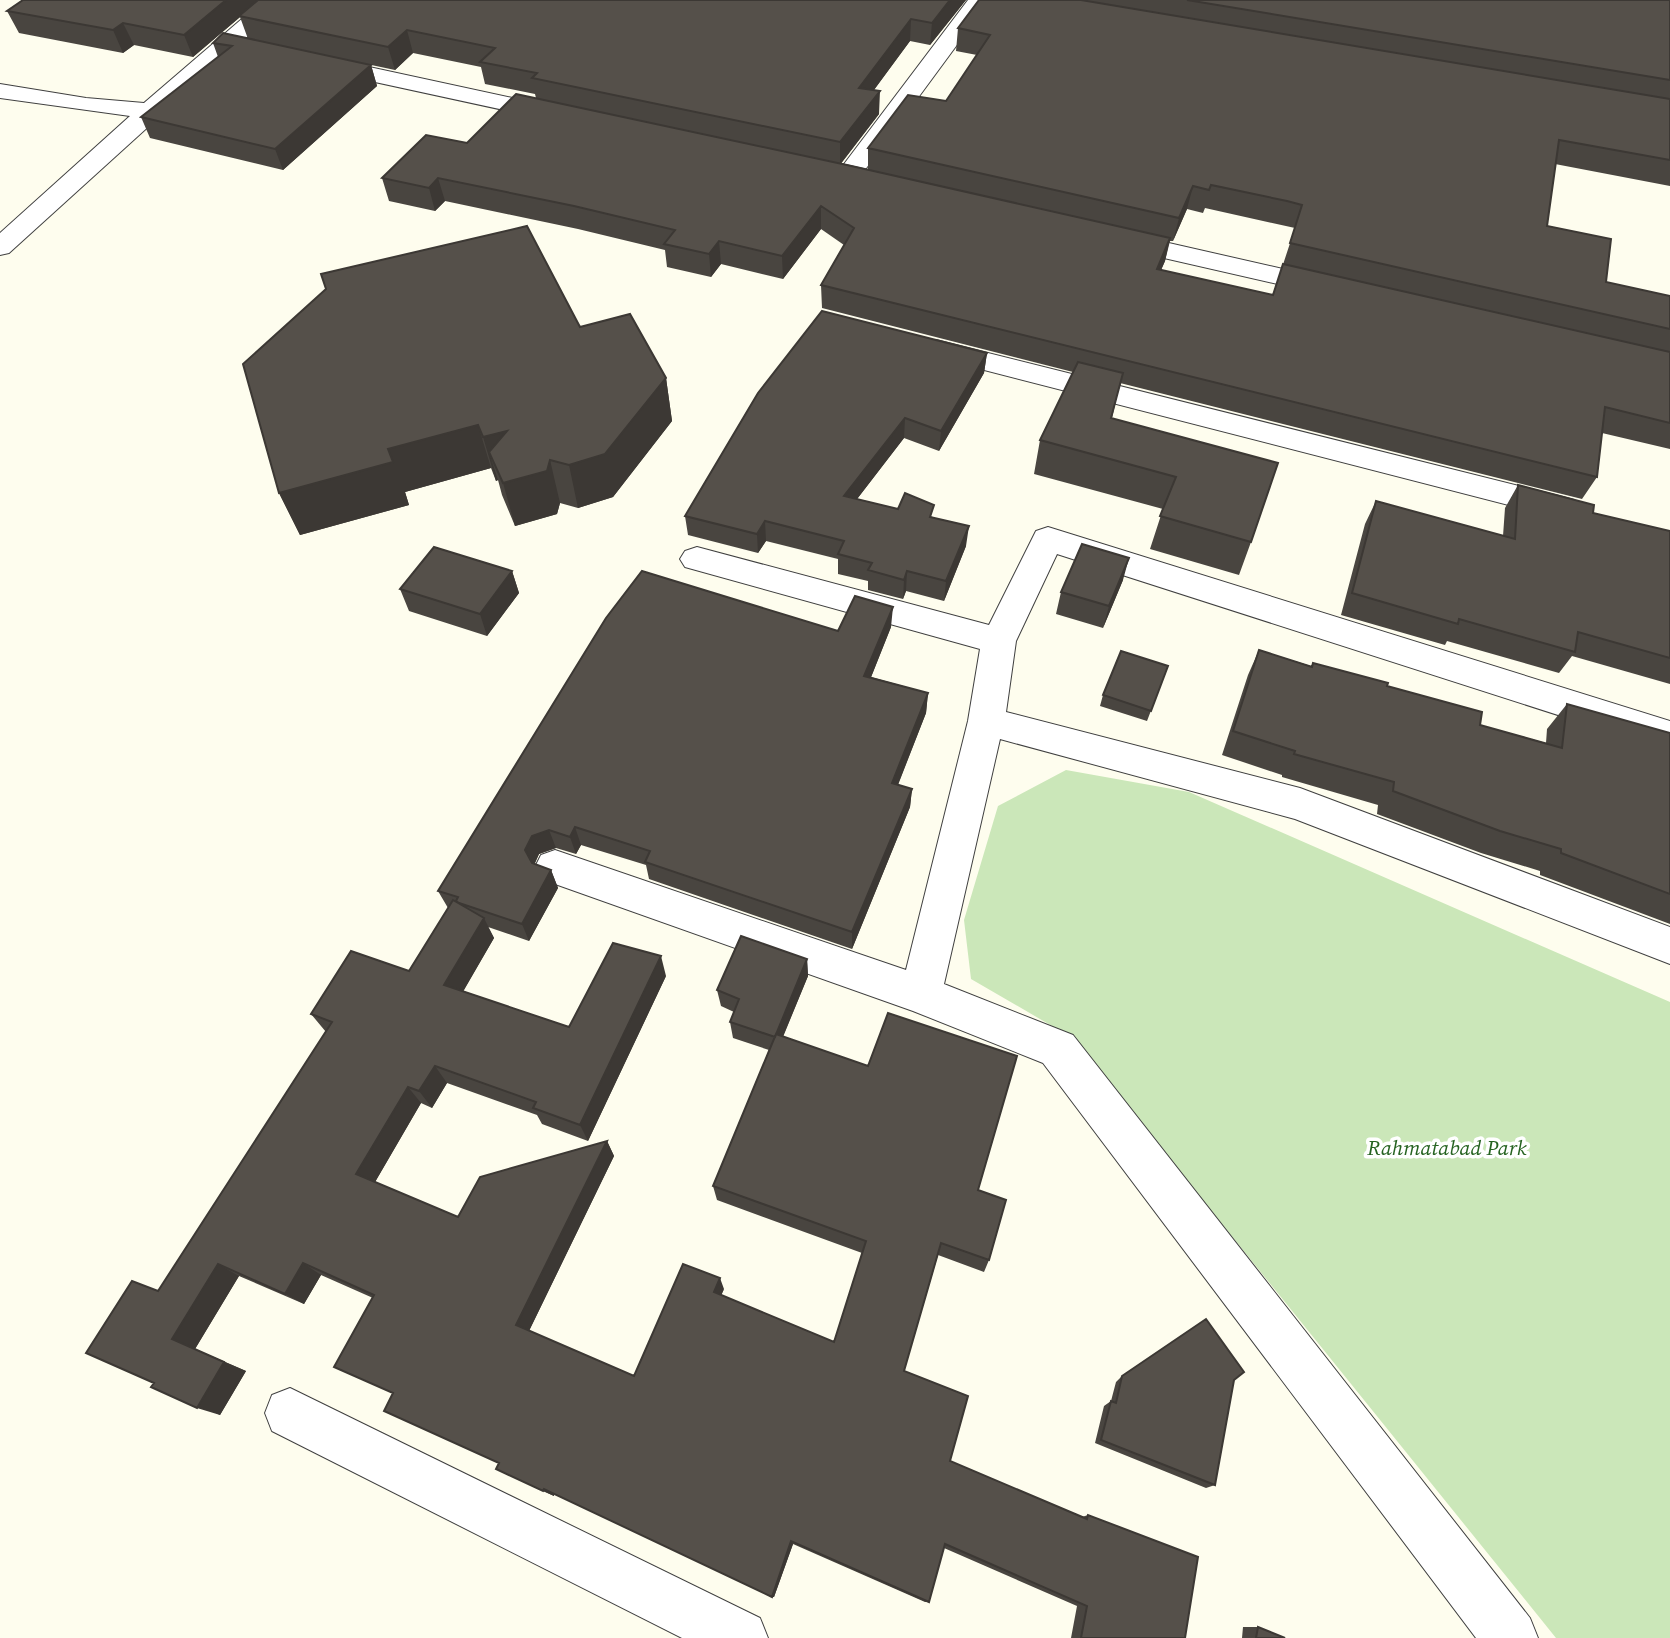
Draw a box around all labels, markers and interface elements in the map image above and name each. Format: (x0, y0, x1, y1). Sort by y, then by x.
park label: Rahmatabad Park (1366, 1133, 1527, 1162)

